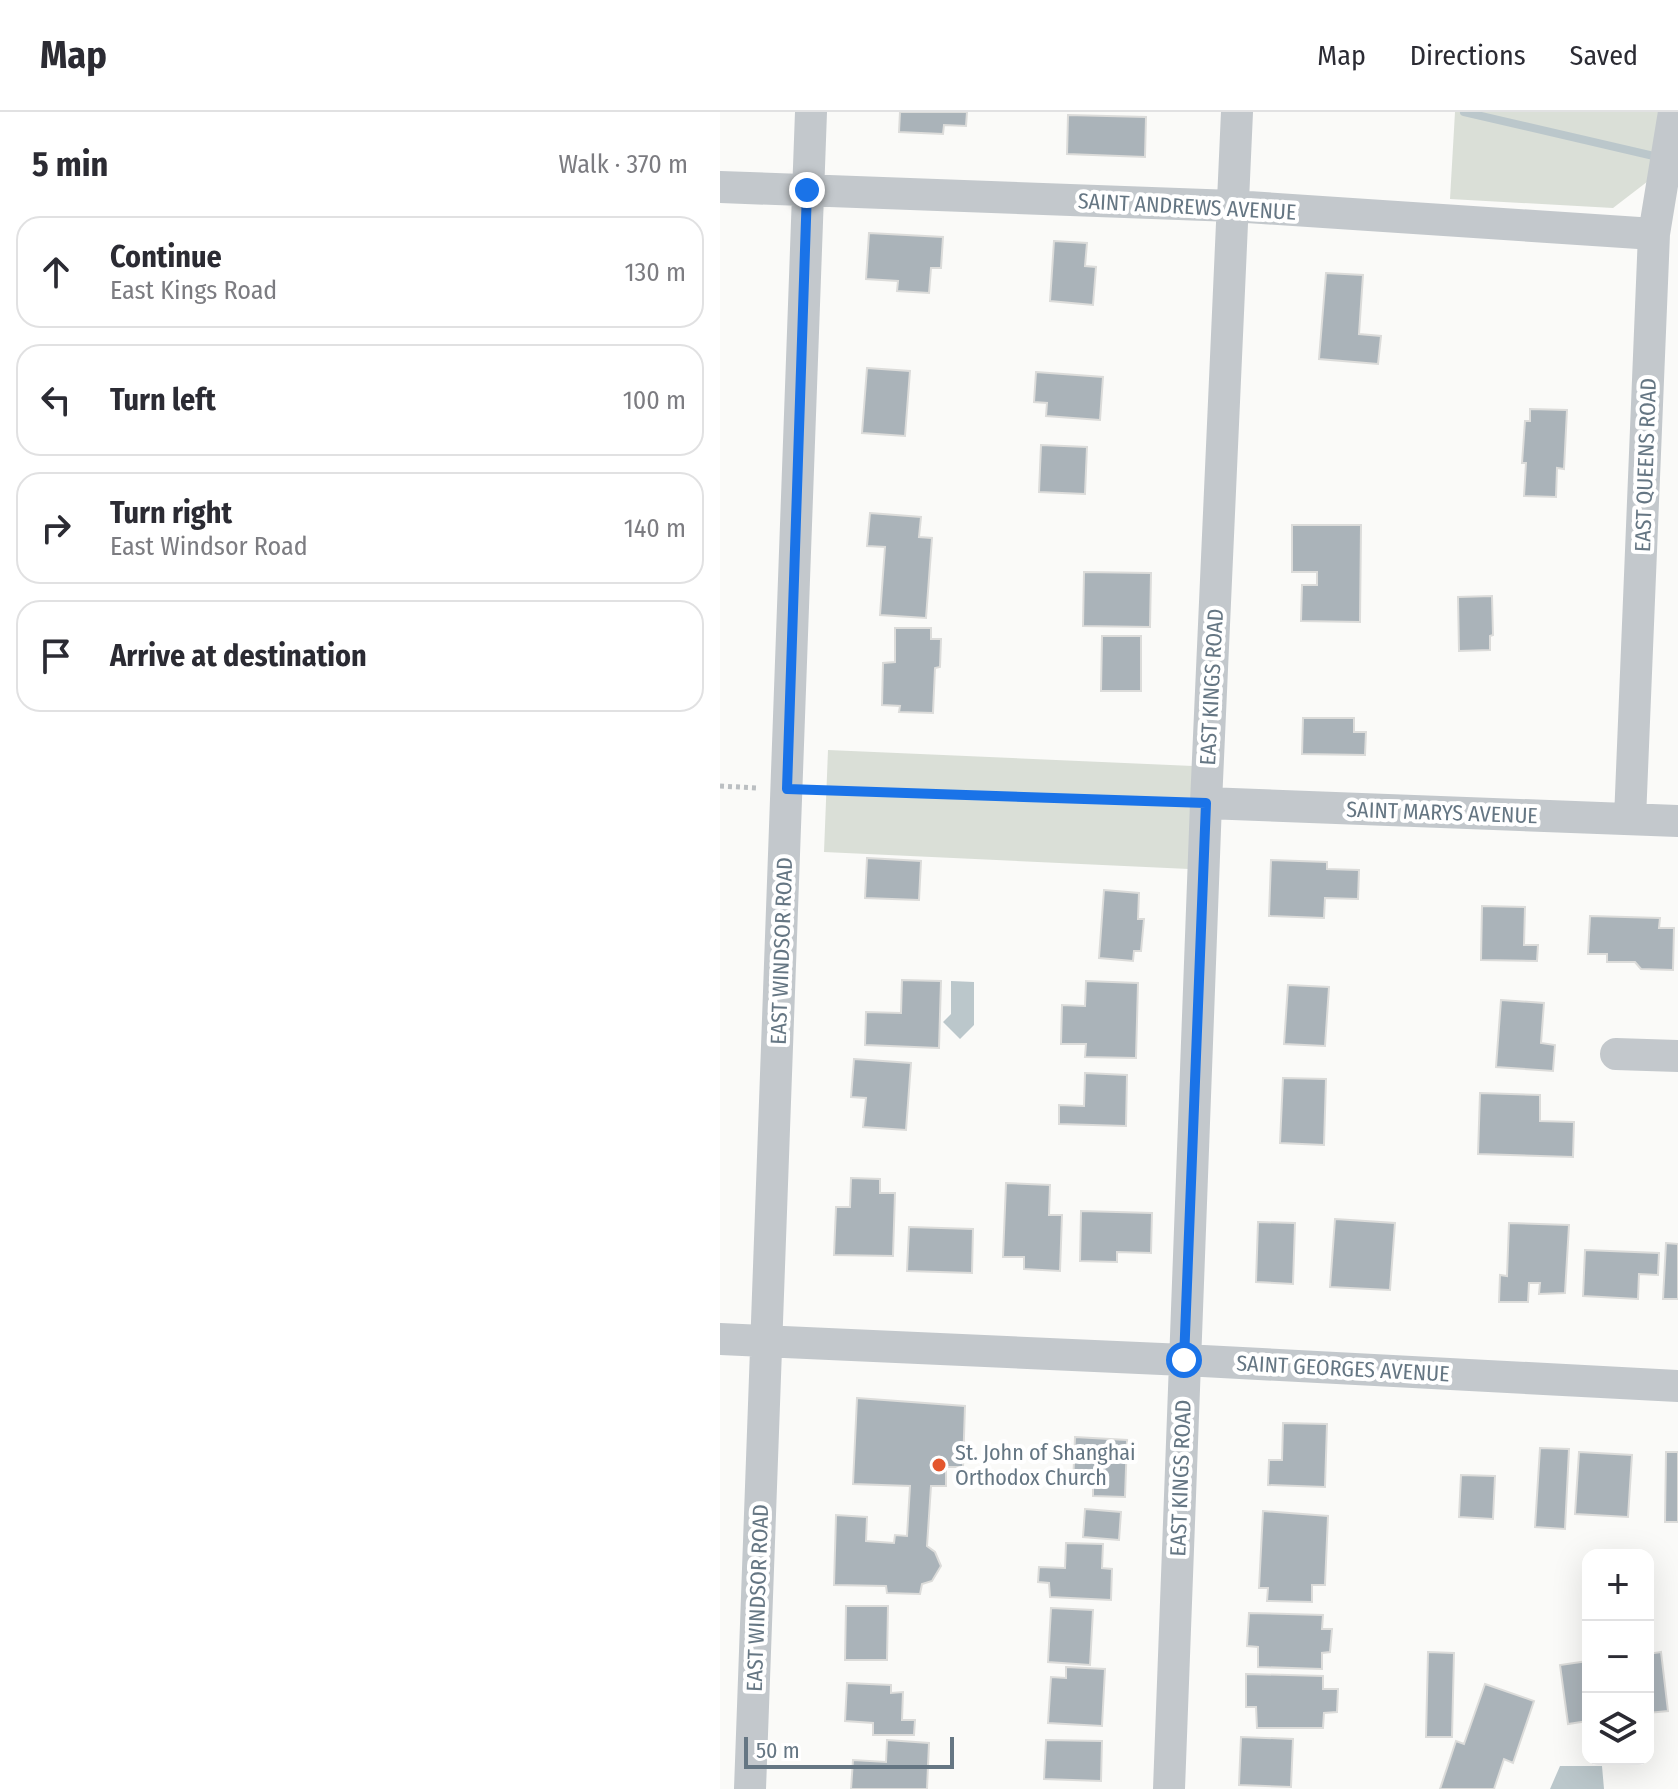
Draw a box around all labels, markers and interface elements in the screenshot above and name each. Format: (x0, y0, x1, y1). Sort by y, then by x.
text: Map (40, 32, 107, 78)
text: Map (1317, 39, 1366, 72)
text: Directions (1410, 39, 1526, 72)
text: Saved (1570, 39, 1638, 72)
text: 5 min (32, 144, 108, 185)
text: Walk · 370 m (559, 149, 688, 180)
route end (789, 172, 825, 208)
street label: SAINT ANDREWS AVENUE (1077, 187, 1297, 226)
text: Continue (110, 239, 222, 275)
icon: ahead (34, 250, 78, 294)
text: 130 m (624, 257, 686, 288)
text: East Kings Road (110, 275, 277, 306)
street label: EAST QUEENS ROAD (1629, 377, 1662, 553)
icon: left (34, 378, 78, 422)
text: Turn left (110, 382, 216, 418)
text: 100 m (623, 385, 686, 416)
text: Turn right (110, 495, 232, 531)
icon: right (34, 506, 78, 550)
text: 140 m (624, 513, 686, 544)
text: East Windsor Road (110, 531, 308, 562)
street label: EAST KINGS ROAD (1194, 608, 1229, 766)
icon: arrive (34, 634, 78, 678)
text: Arrive at destination (110, 638, 367, 674)
street label: SAINT MARYS AVENUE (1346, 796, 1538, 829)
street label: EAST WINDSOR ROAD (765, 857, 798, 1045)
route start (1166, 1342, 1202, 1378)
street label: SAINT GEORGES AVENUE (1236, 1349, 1450, 1388)
street label: EAST KINGS ROAD (1164, 1399, 1197, 1557)
place label: St. John of Shanghai Orthodox Church (955, 1439, 1136, 1491)
marker: St. John of Shanghai Orthodox Church (930, 1456, 948, 1474)
street label: EAST WINDSOR ROAD (741, 1504, 774, 1692)
map controls (1582, 1549, 1654, 1765)
button: + (1582, 1549, 1654, 1621)
button: − (1582, 1621, 1654, 1693)
button: layers (1582, 1693, 1654, 1765)
scale bar (744, 1733, 954, 1769)
text: 50 m (756, 1737, 800, 1764)

